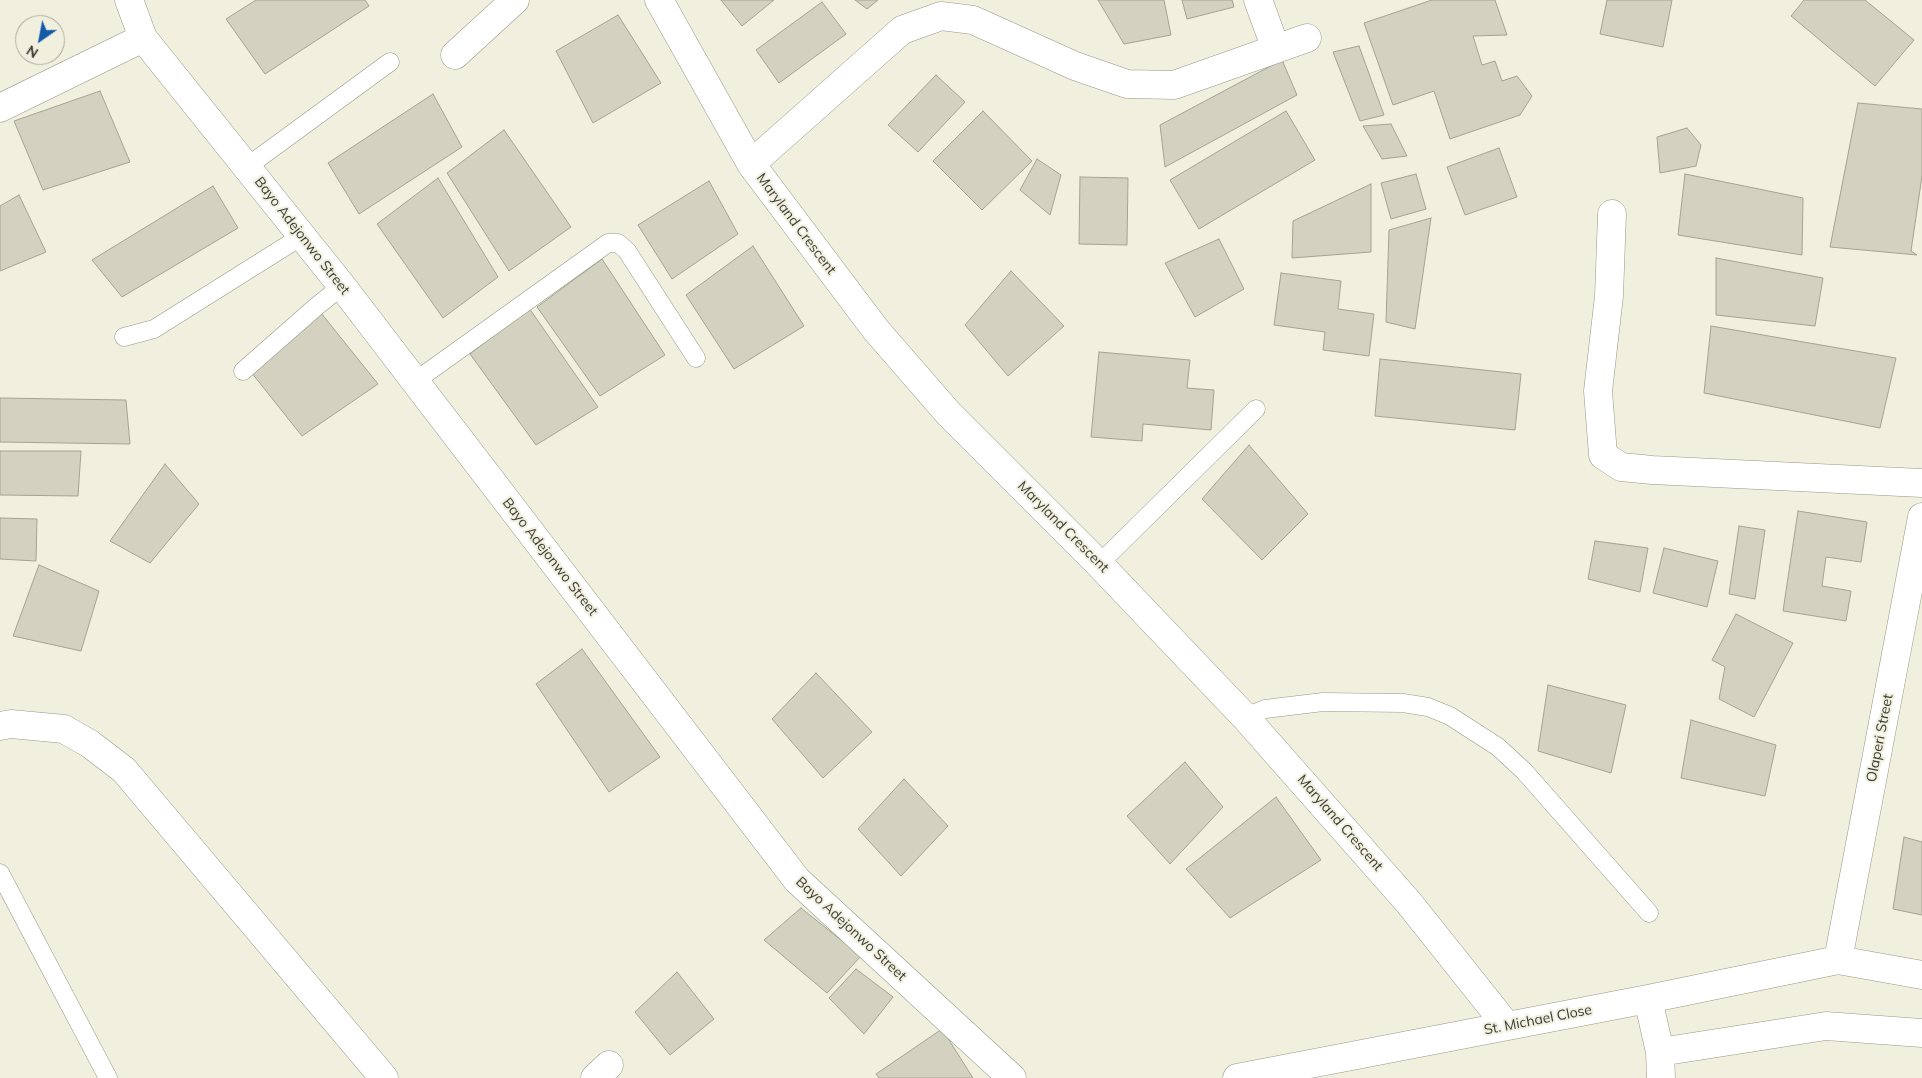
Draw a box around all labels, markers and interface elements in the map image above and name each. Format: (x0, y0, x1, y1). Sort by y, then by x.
north arrow (15, 15, 65, 65)
text: N (23, 41, 42, 62)
street label: Maryland Crescent (753, 170, 839, 278)
street label: Bayo Adejonwo Street (251, 174, 353, 298)
street label: Maryland Crescent (1014, 478, 1112, 576)
street label: Bayo Adejonwo Street (499, 495, 601, 619)
street label: Olaperi Street (1863, 693, 1897, 783)
street label: Maryland Crescent (1294, 771, 1386, 875)
street label: Bayo Adejonwo Street (792, 873, 910, 985)
street label: St. Michael Close (1483, 1001, 1593, 1039)

